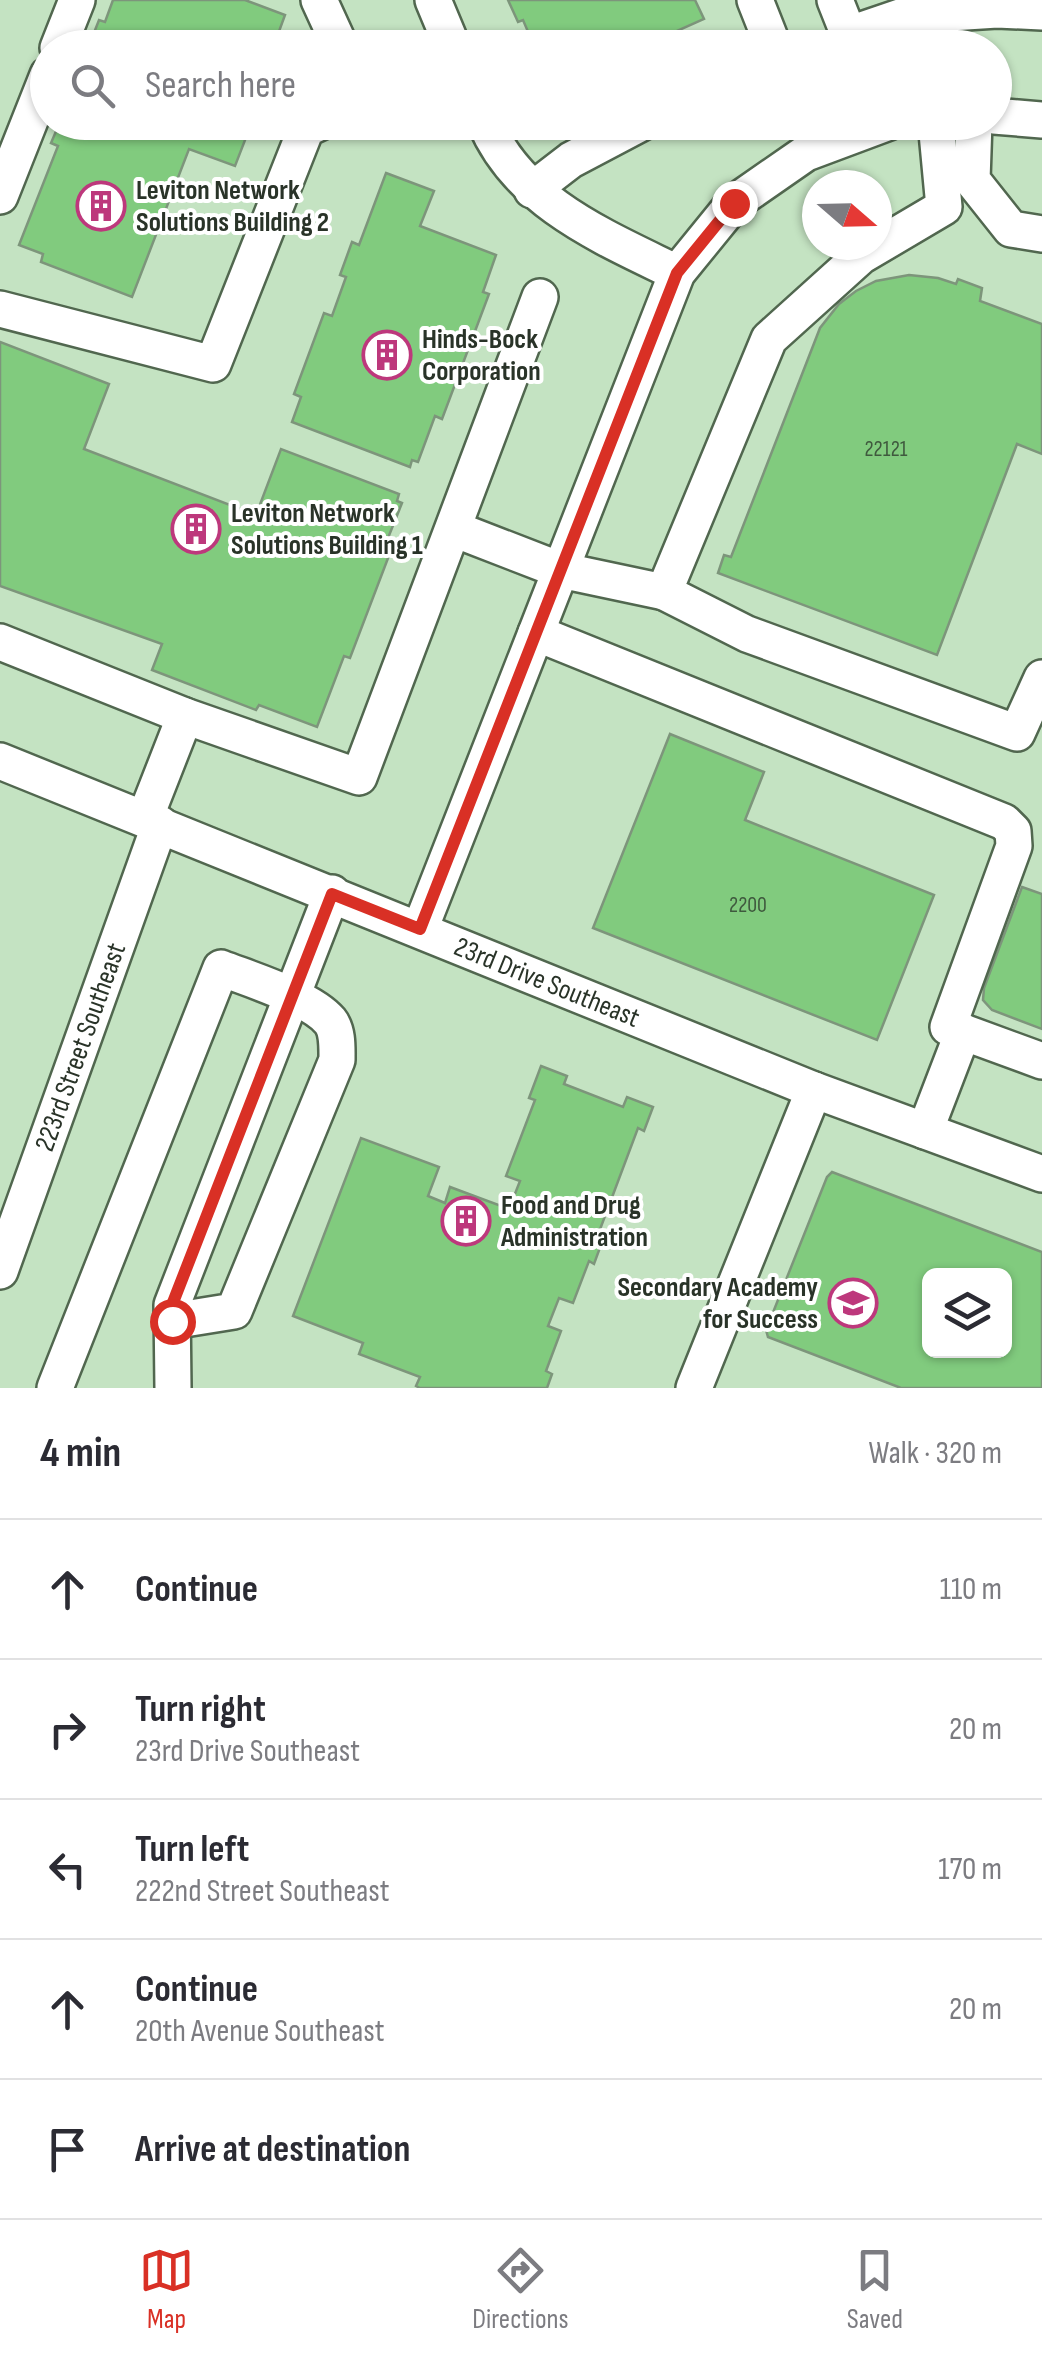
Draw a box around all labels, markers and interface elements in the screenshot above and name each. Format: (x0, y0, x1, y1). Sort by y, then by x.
search box (30, 30, 1012, 140)
icon: search (65, 58, 120, 113)
text: Search here (145, 63, 296, 108)
north arrow (802, 170, 892, 260)
place label: Leviton Network Solutions Building 2 (136, 174, 329, 239)
building icon: Leviton Network Solutions Building 2 (75, 180, 127, 232)
route end (712, 181, 758, 227)
place label: Hinds-Bock Corporation (422, 323, 541, 388)
building icon: Hinds-Bock Corporation (361, 329, 413, 381)
house number: 22121 (865, 436, 908, 463)
place label: Leviton Network Solutions Building 1 (231, 497, 423, 562)
building icon: Leviton Network Solutions Building 1 (170, 503, 222, 555)
house number: 2200 (729, 892, 767, 919)
street label: 23rd Drive Southeast (450, 930, 645, 1034)
street label: 223rd Street Southeast (28, 938, 133, 1155)
place label: Food and Drug Administration (500, 1189, 648, 1254)
building icon: Food and Drug Administration (440, 1195, 492, 1247)
map controls (922, 1268, 1012, 1358)
button: layers (922, 1268, 1012, 1358)
place label: Secondary Academy for Success (617, 1271, 818, 1336)
school or university icon: Secondary Academy for Success (827, 1277, 879, 1329)
route start (150, 1299, 196, 1345)
text: 4 min (40, 1428, 121, 1479)
text: Walk · 320 m (868, 1434, 1002, 1473)
icon: ahead (40, 1562, 95, 1617)
text: Continue (135, 1567, 258, 1612)
text: 110 m (940, 1570, 1002, 1609)
text: Turn right (135, 1687, 266, 1732)
icon: right (40, 1702, 95, 1757)
text: 20 m (949, 1710, 1002, 1749)
text: 23rd Drive Southeast (135, 1732, 360, 1771)
text: Turn left (135, 1827, 249, 1872)
icon: left (40, 1842, 95, 1897)
text: 170 m (938, 1850, 1002, 1889)
text: 222nd Street Southeast (135, 1872, 390, 1911)
text: Continue (135, 1967, 258, 2012)
icon: ahead (40, 1982, 95, 2037)
text: 20 m (949, 1990, 1002, 2029)
text: 20th Avenue Southeast (135, 2012, 385, 2051)
icon: arrive (40, 2122, 95, 2177)
text: Arrive at destination (135, 2127, 410, 2172)
tab: Map (139, 2243, 194, 2336)
tab: Directions (472, 2243, 569, 2336)
tab: Saved (847, 2243, 903, 2336)

